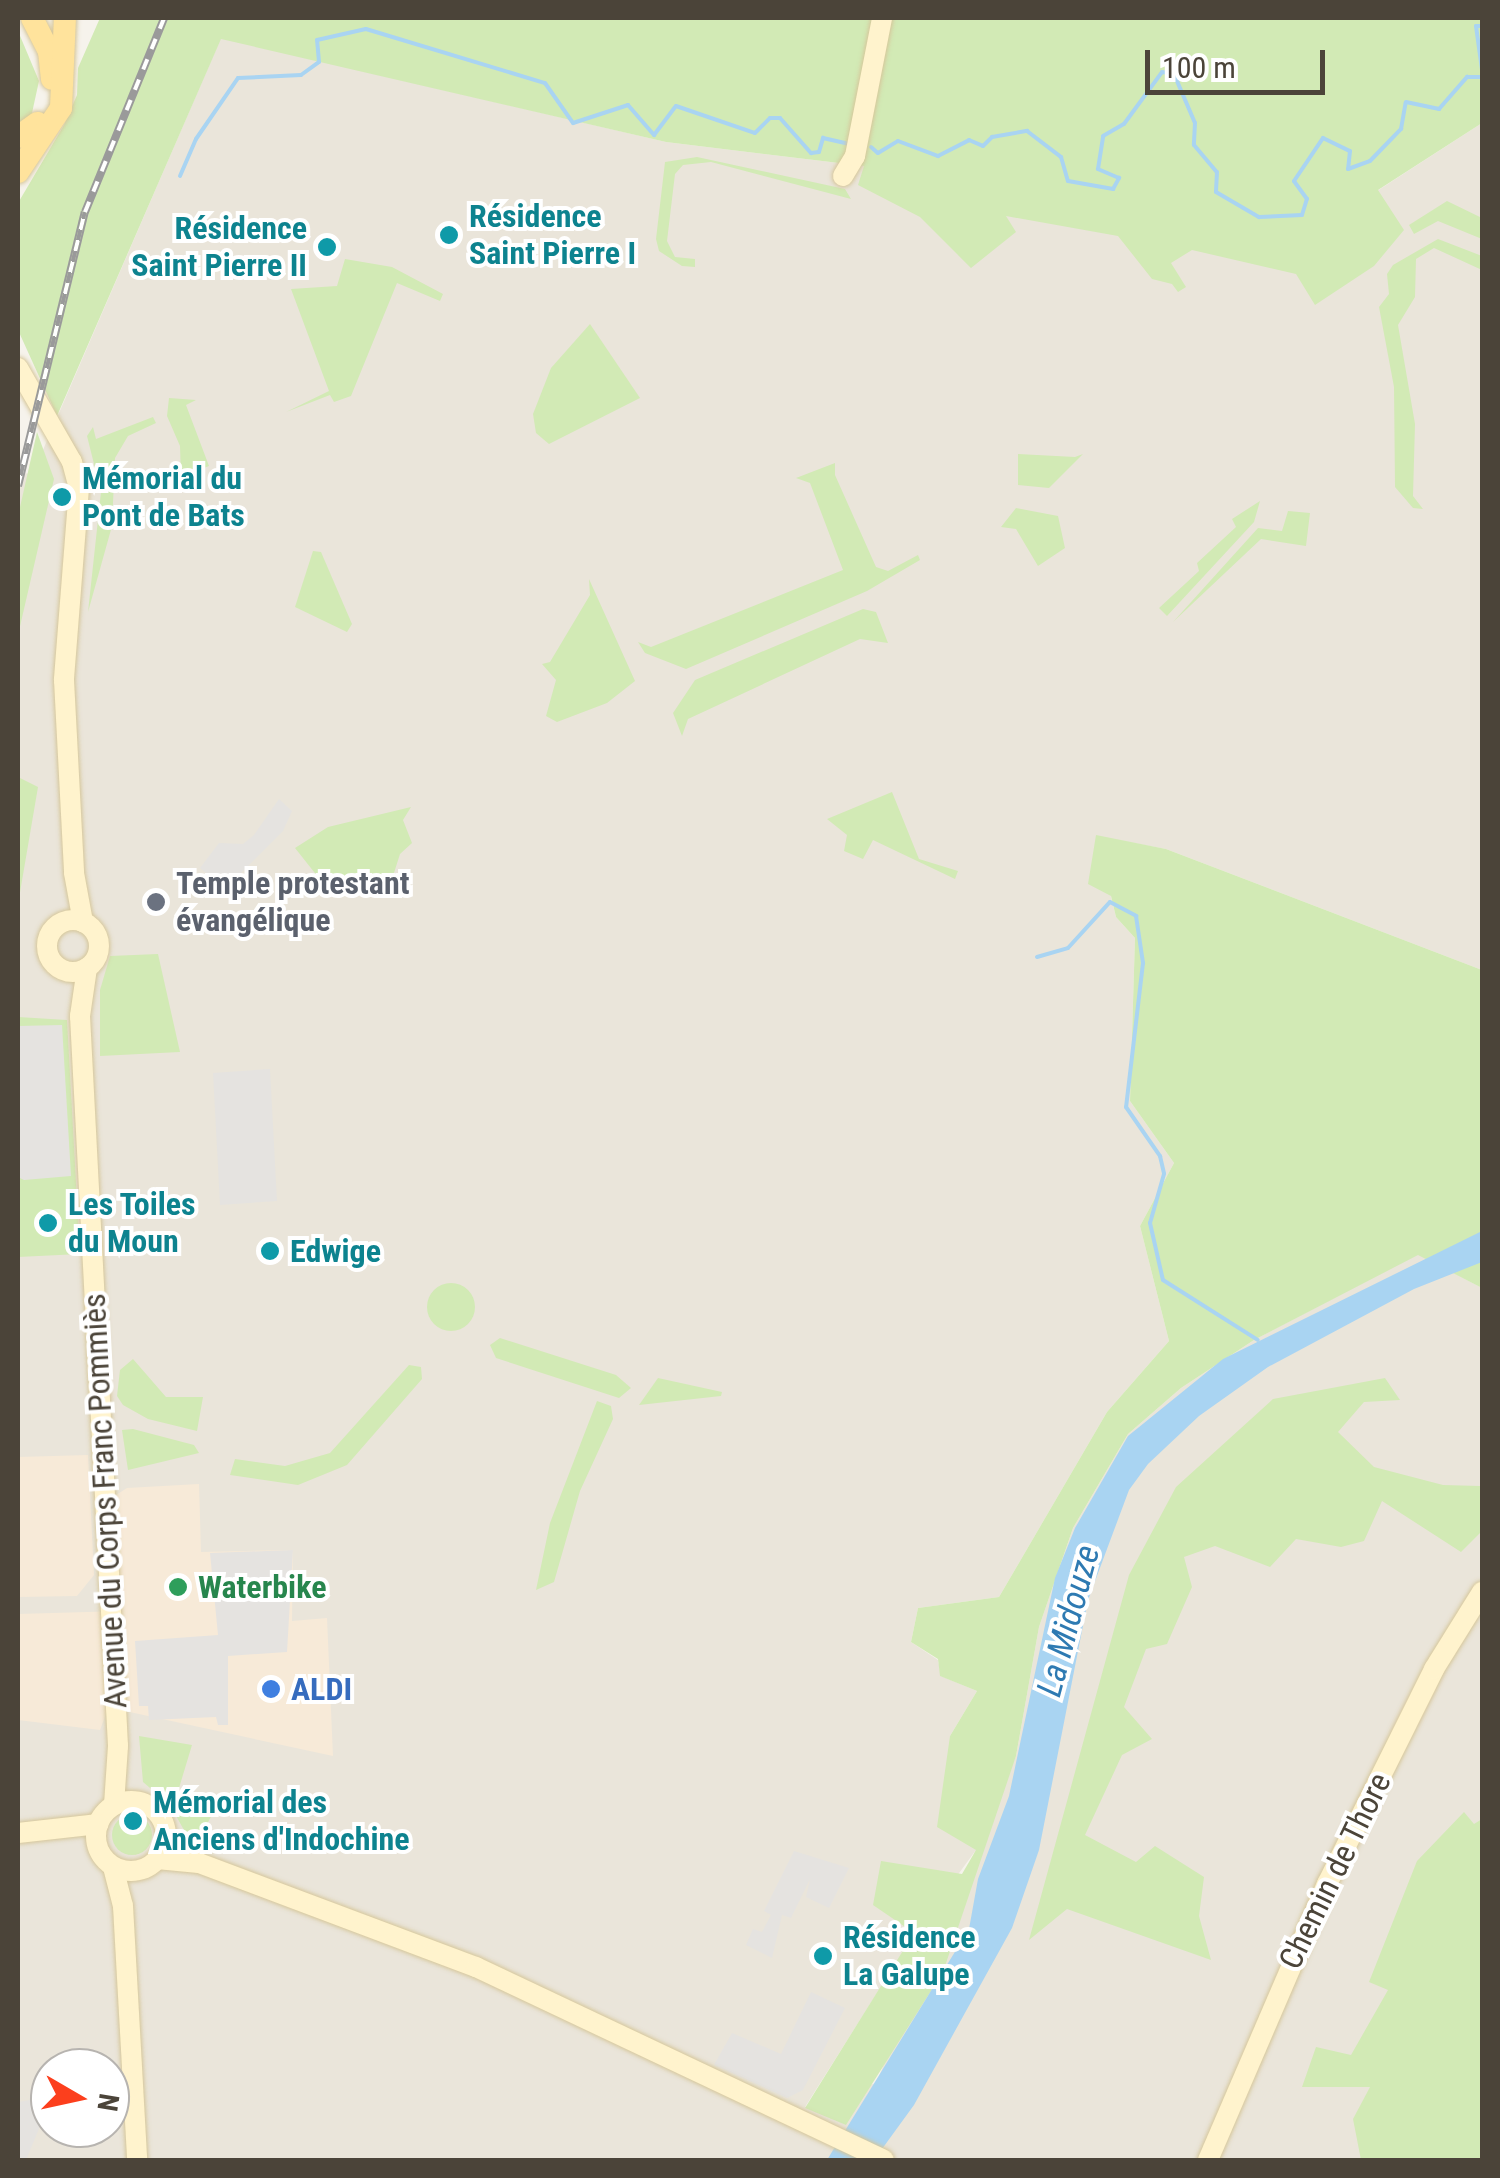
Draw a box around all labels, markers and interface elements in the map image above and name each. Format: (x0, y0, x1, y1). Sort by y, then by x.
scale bar (1150, 30, 1330, 92)
text: 100 m (1162, 50, 1236, 85)
place label: Résidence Saint Pierre I (469, 198, 636, 273)
place label: Résidence Saint Pierre II (131, 210, 307, 285)
marker: Résidence Saint Pierre I (438, 224, 460, 246)
marker: Résidence Saint Pierre II (316, 236, 338, 258)
place label: Mémorial du Pont de Bats (82, 460, 245, 535)
marker: Mémorial du Pont de Bats (51, 486, 73, 508)
place label: Temple protestant évangélique (176, 865, 410, 940)
marker: Temple protestant évangélique (145, 891, 167, 913)
place label: Les Toiles du Moun (68, 1186, 197, 1261)
marker: Les Toiles du Moun (37, 1212, 59, 1234)
place label: Edwige (290, 1232, 381, 1270)
marker: Edwige (259, 1240, 281, 1262)
street label: Avenue du Corps Franc Pommiès (75, 1292, 135, 1710)
water label: La Midouze (1029, 1541, 1109, 1701)
place label: Waterbike (198, 1568, 326, 1606)
marker: Waterbike (167, 1576, 189, 1598)
place label: ALDI (291, 1670, 352, 1708)
marker: ALDI (260, 1678, 282, 1700)
street label: Chemin de Thore (1271, 1767, 1399, 1975)
place label: Mémorial des Anciens d'Indochine (153, 1784, 410, 1859)
marker: Mémorial des Anciens d'Indochine (122, 1810, 144, 1832)
place label: Résidence La Galupe (843, 1919, 976, 1994)
marker: Résidence La Galupe (812, 1945, 834, 1967)
north arrow (30, 2048, 130, 2148)
text: N (91, 2091, 126, 2114)

